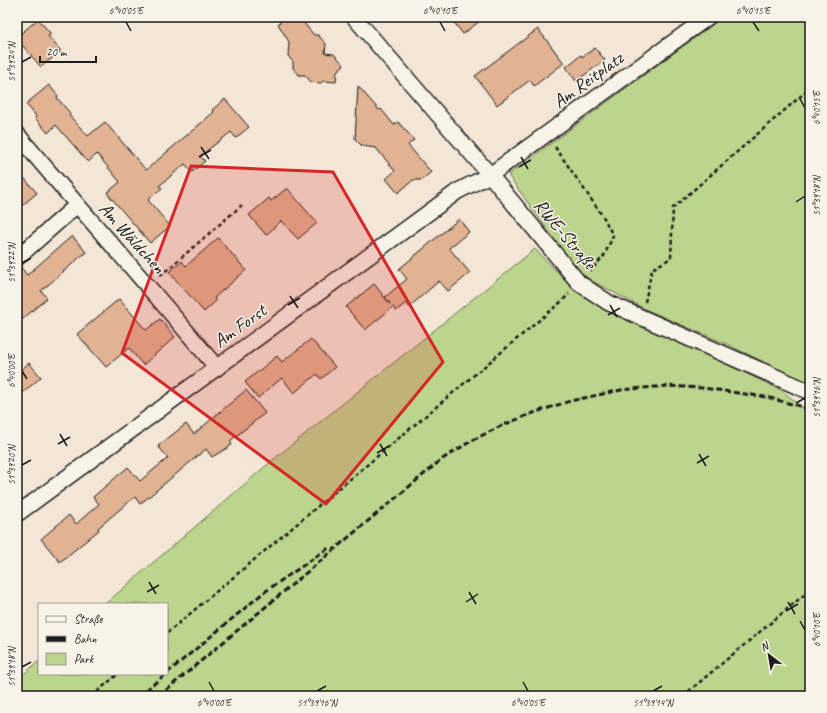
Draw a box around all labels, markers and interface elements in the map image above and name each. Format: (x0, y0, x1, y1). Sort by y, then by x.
text: 6°40'05"E (109, 4, 145, 17)
text: 6°40'10"E (423, 4, 459, 17)
text: 6°40'15"E (736, 4, 772, 17)
scale bar (40, 38, 96, 64)
text: 51°39'24"N (5, 40, 18, 82)
text: 20 m (46, 44, 68, 60)
street label: Am Reitplatz (548, 46, 629, 114)
text: 6°40'15"E (810, 89, 823, 125)
text: 51°39'18"N (810, 174, 823, 216)
street label: RWE-Straße (529, 194, 603, 276)
street label: Am Wäldchen (94, 197, 171, 279)
text: 51°39'22"N (5, 241, 18, 283)
street label: Am Forst (209, 298, 272, 353)
text: 6°40'00"E (5, 352, 18, 388)
text: 51°39'16"N (810, 376, 823, 418)
text: 51°39'20"N (5, 443, 18, 485)
legend (38, 603, 168, 675)
text: Straße (74, 611, 103, 627)
text: 6°40'10"E (810, 611, 823, 647)
text: Bahn (74, 631, 97, 647)
north arrow (749, 635, 789, 675)
text: N (757, 638, 772, 654)
text: 51°39'18"N (5, 645, 18, 687)
text: Park (74, 651, 95, 667)
text: 6°40'00"E (197, 696, 233, 709)
text: 51°39'16"N (297, 696, 339, 709)
text: 6°40'05"E (511, 696, 547, 709)
text: 51°39'14"N (633, 696, 675, 709)

